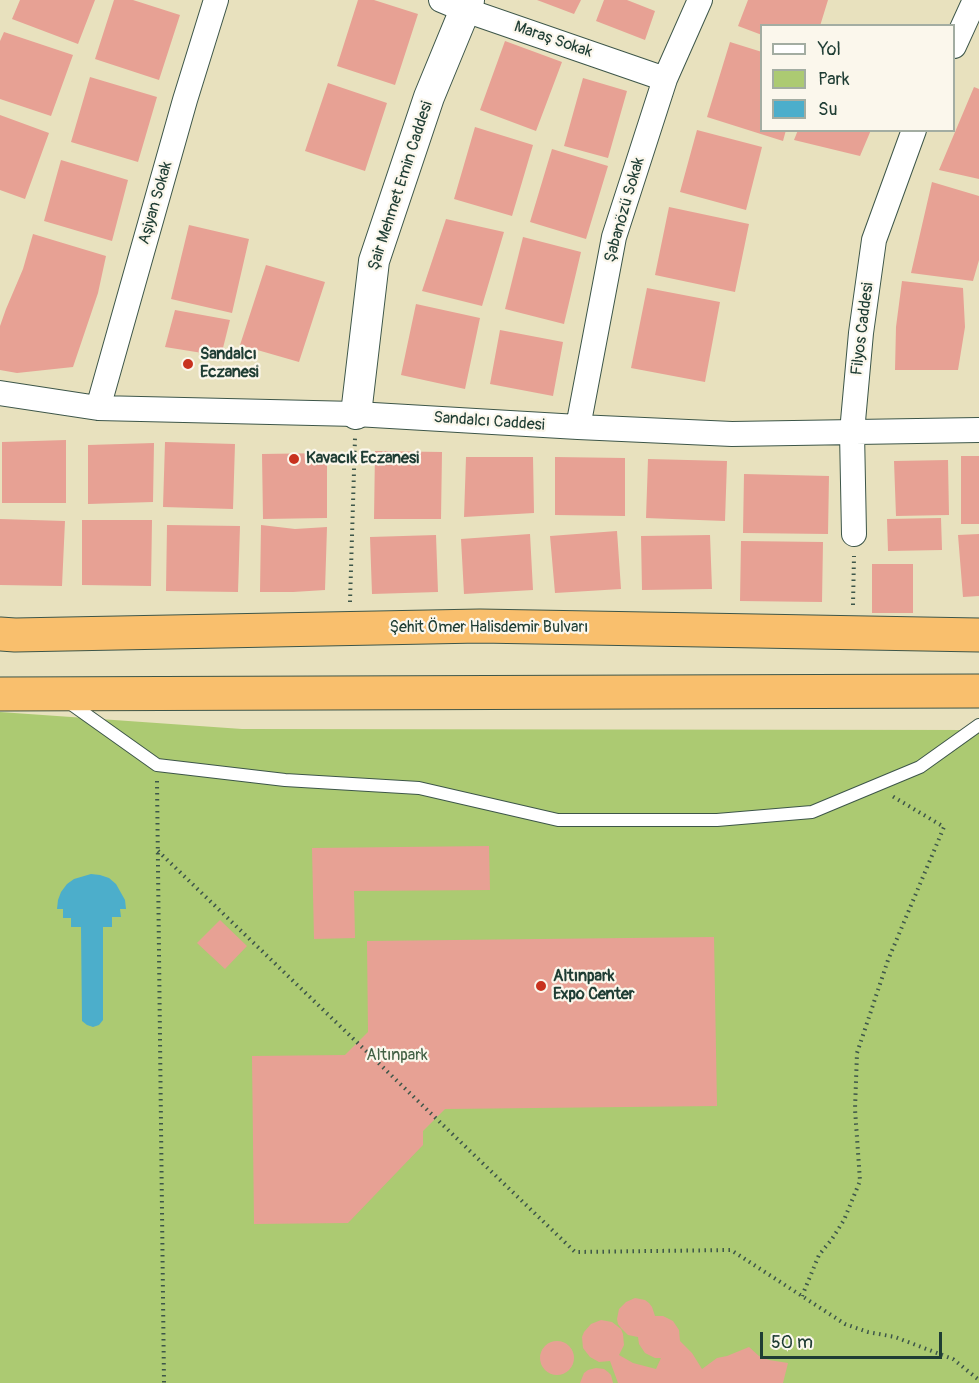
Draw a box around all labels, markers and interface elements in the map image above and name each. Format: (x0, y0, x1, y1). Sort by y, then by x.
street label: Maraş Sokak (511, 18, 595, 62)
legend (760, 24, 955, 132)
text: Yol (818, 38, 841, 61)
text: Park (818, 68, 850, 91)
text: Su (818, 98, 838, 121)
street label: Şair Mehmet Emin Caddesi (365, 99, 437, 273)
street label: Şabanözü Sokak (601, 155, 649, 265)
street label: Aşiyan Sokak (135, 159, 177, 247)
street label: Filyos Caddesi (848, 281, 878, 377)
place label: Sandalcı Eczanesi (200, 345, 259, 383)
marker: Sandalcı Eczanesi (181, 357, 195, 371)
street label: Sandalcı Caddesi (433, 409, 545, 435)
place label: Kavacık Eczanesi (306, 449, 419, 469)
marker: Kavacık Eczanesi (287, 452, 301, 466)
street label: Şehit Ömer Halisdemir Bulvarı (390, 618, 588, 638)
place label: Altınpark Expo Center (553, 967, 635, 1005)
marker: Altınpark Expo Center (534, 979, 548, 993)
park label: Altınpark (366, 1046, 428, 1066)
scale bar (763, 1320, 944, 1358)
text: 50 m (771, 1331, 813, 1354)

